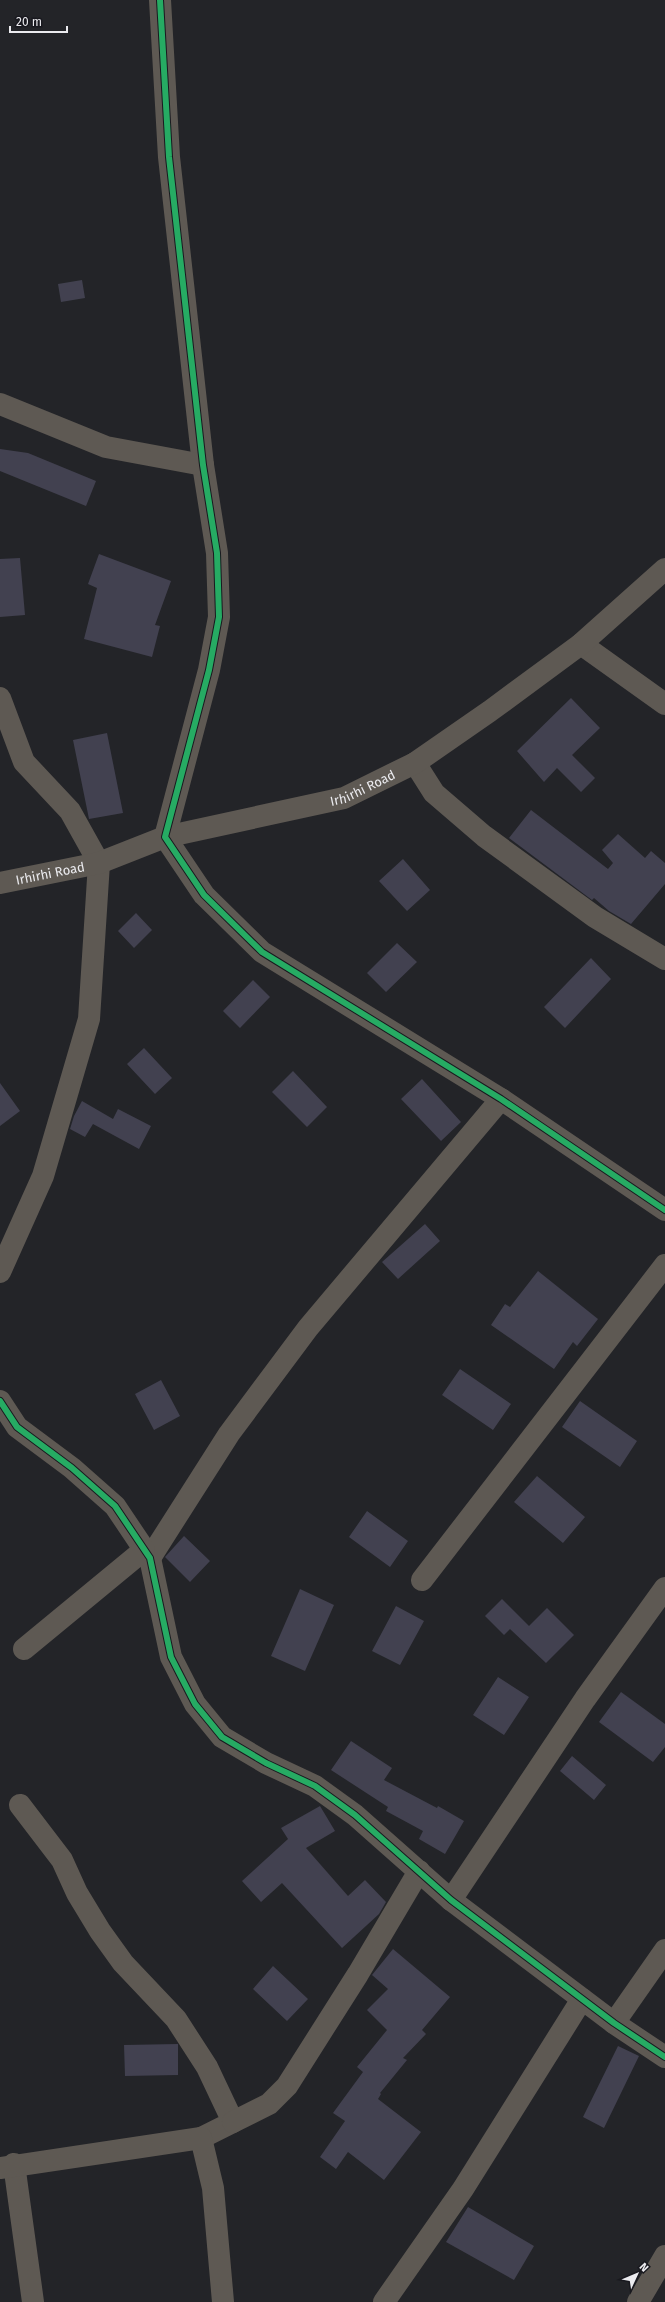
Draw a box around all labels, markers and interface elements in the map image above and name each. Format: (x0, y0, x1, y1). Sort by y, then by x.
scale bar (10, 8, 67, 34)
text: 20 m (16, 15, 42, 29)
street label: Irhirhi Road (329, 767, 397, 808)
street label: Irhirhi Road (14, 859, 86, 887)
north arrow (617, 2254, 657, 2294)
text: N (637, 2260, 651, 2275)

